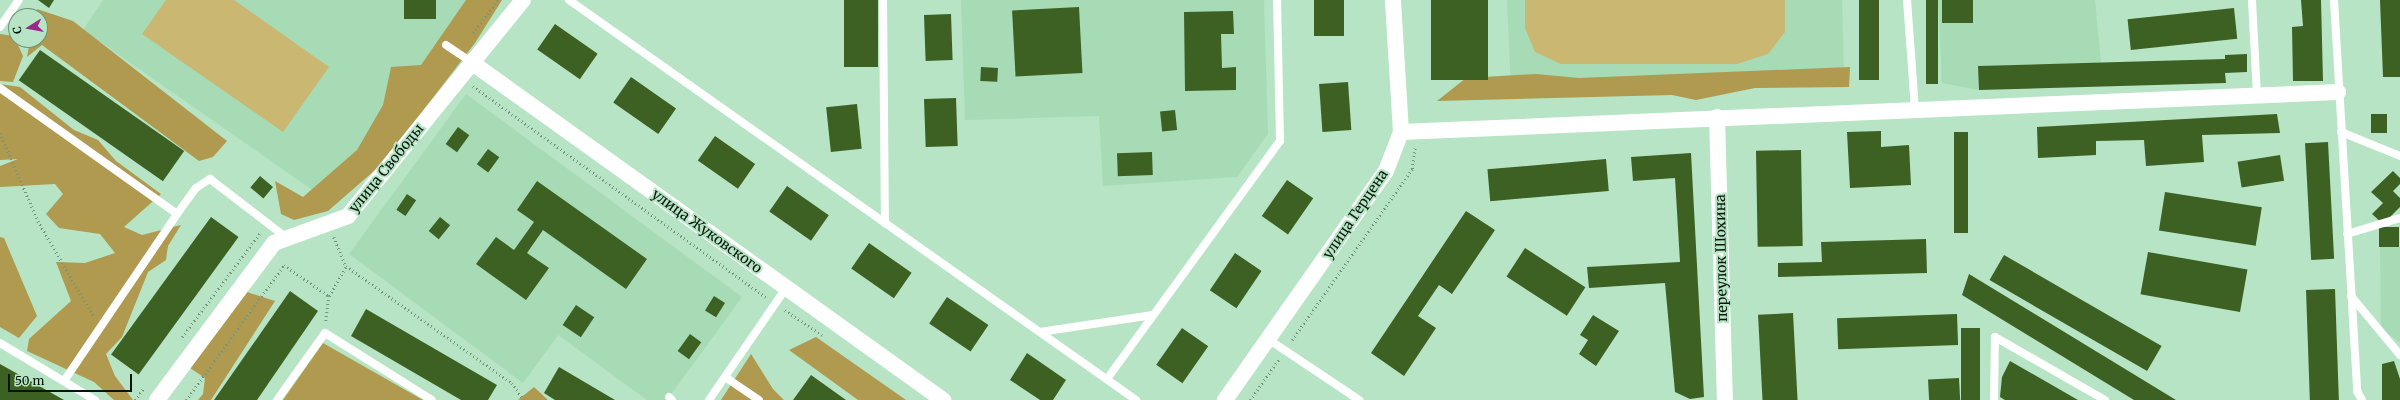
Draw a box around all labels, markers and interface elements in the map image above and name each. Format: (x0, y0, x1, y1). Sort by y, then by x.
north arrow (8, 8, 48, 48)
text: С (10, 25, 25, 35)
street label: улица Свободы (345, 120, 427, 216)
street label: улица Герцена (1319, 166, 1391, 262)
street label: улица Жуковского (649, 185, 765, 277)
street label: переулок Шохина (1711, 194, 1731, 322)
scale bar (10, 366, 134, 392)
text: 50 m (15, 373, 44, 388)

